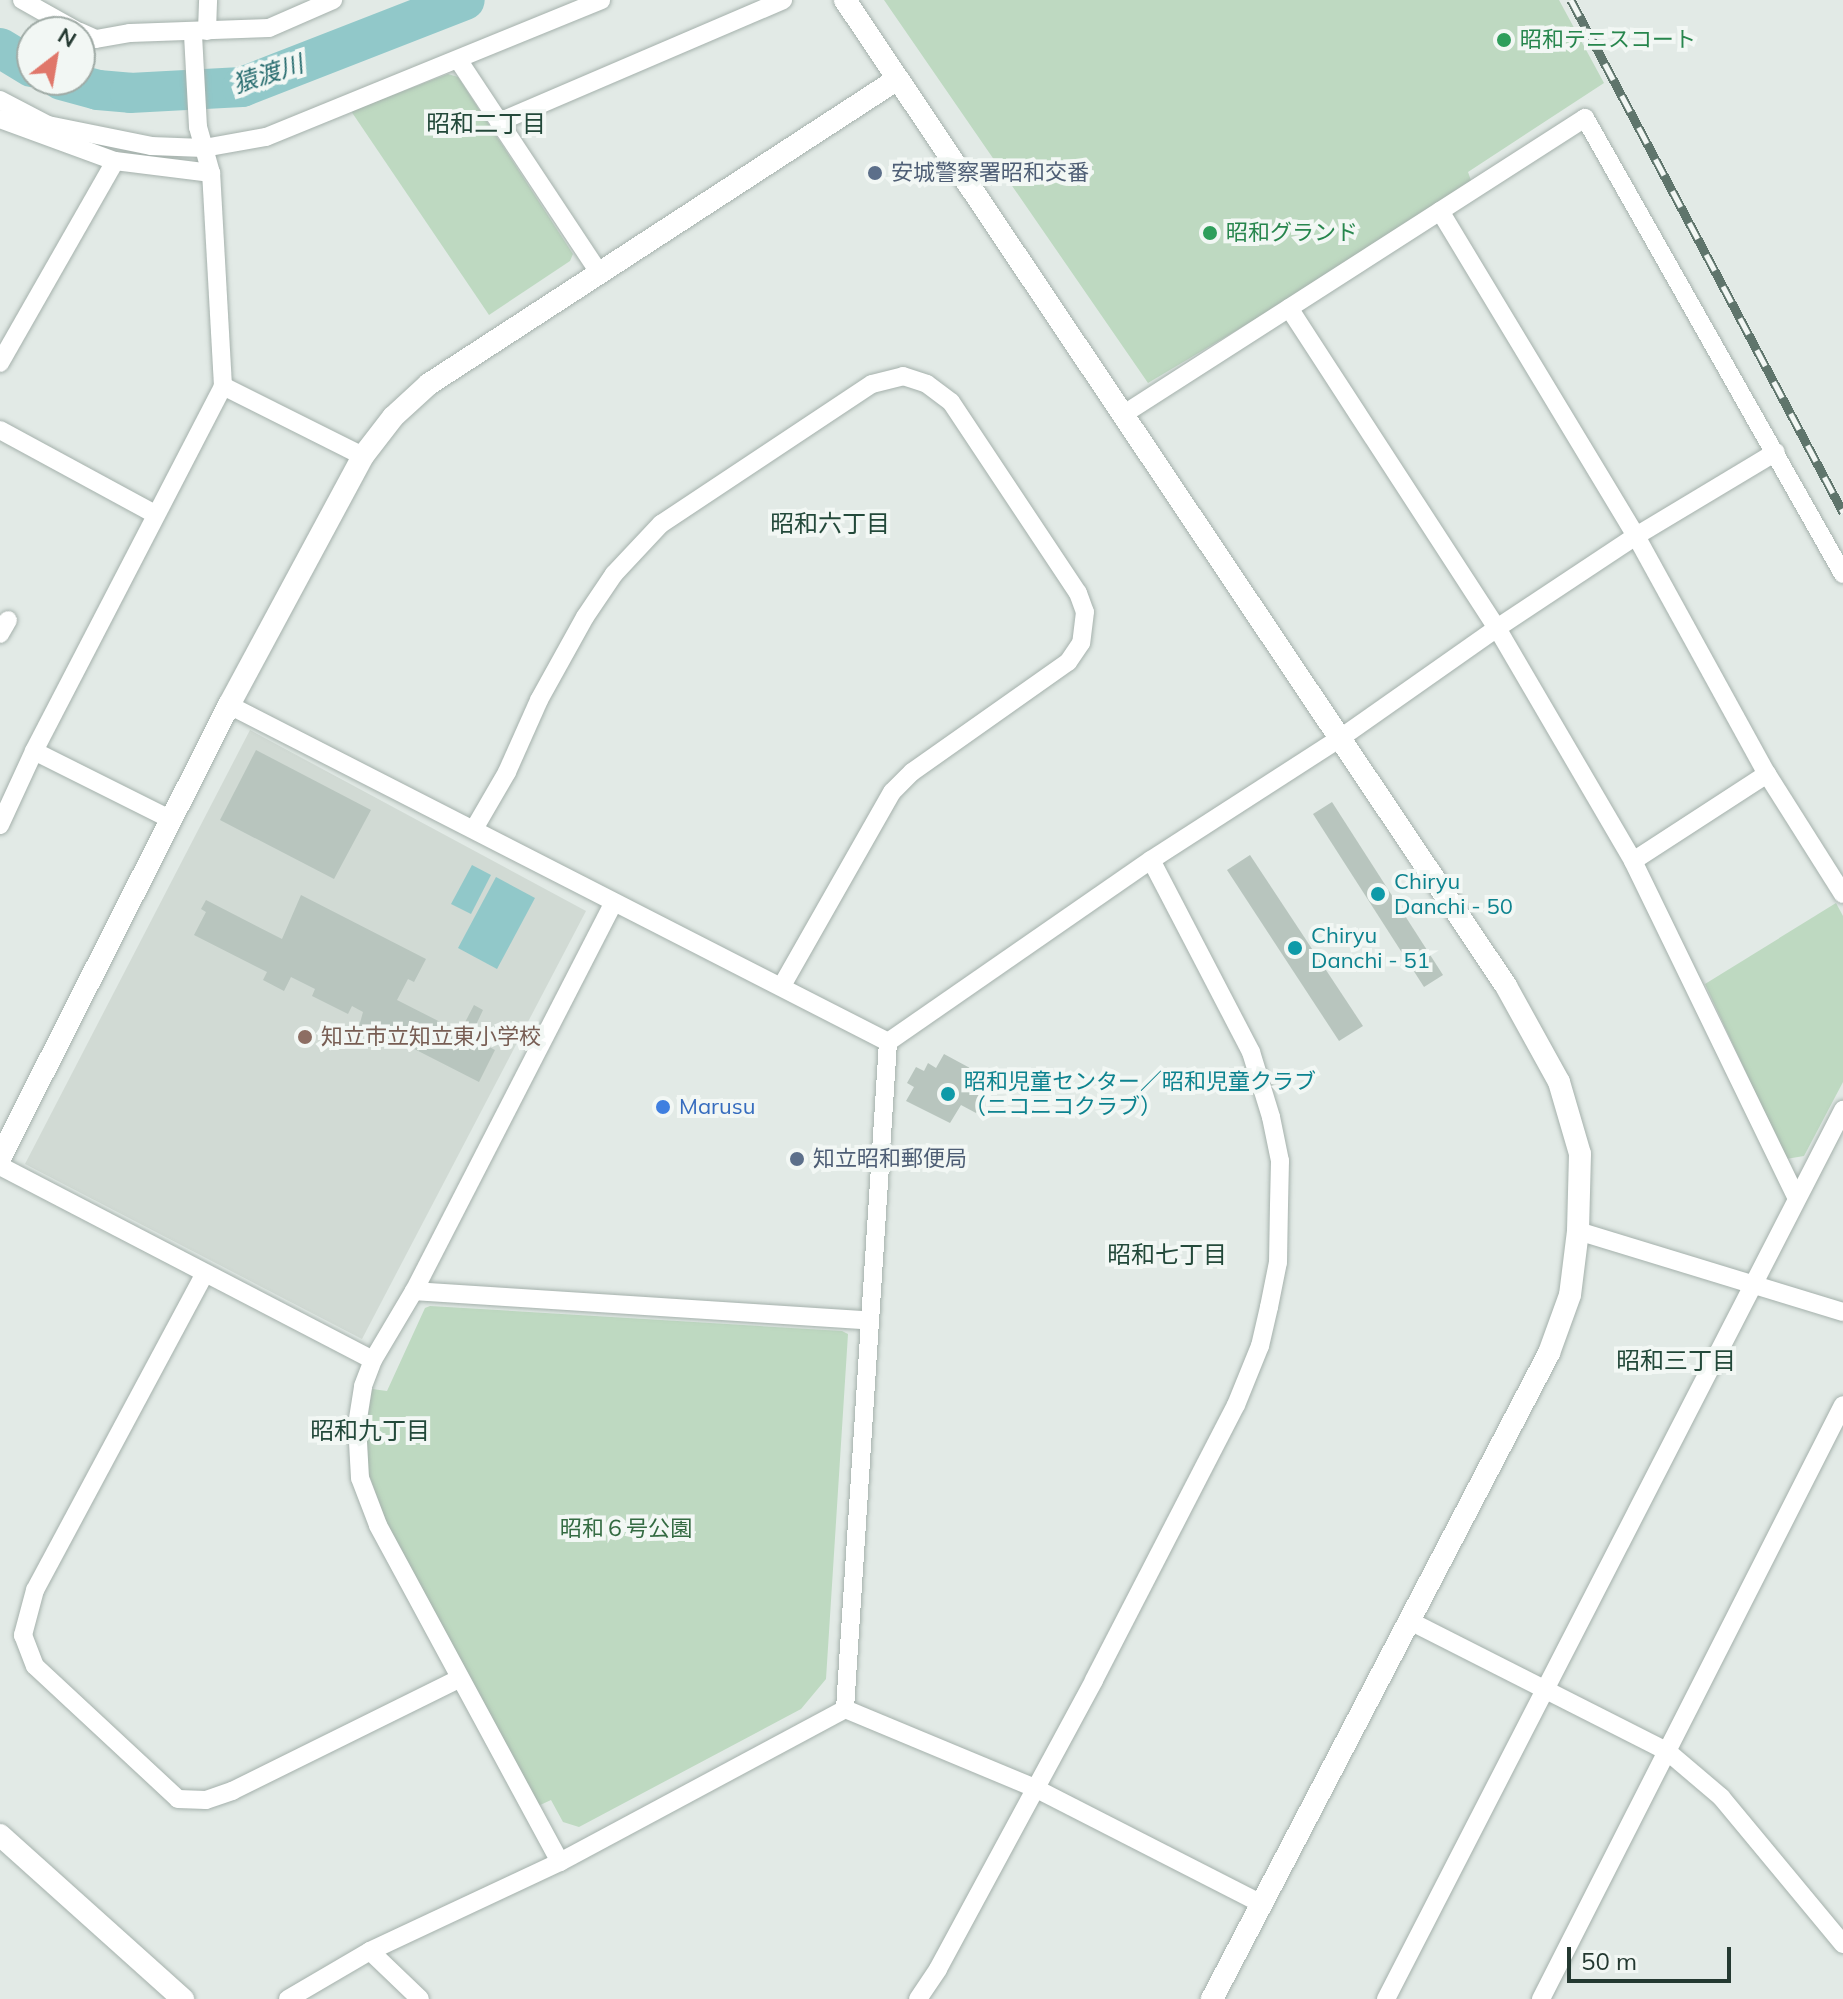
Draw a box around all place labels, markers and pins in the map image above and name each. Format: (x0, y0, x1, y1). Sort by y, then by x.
place label: 昭和テニスコート (1520, 27, 1696, 53)
marker: 昭和テニスコート (1495, 31, 1513, 49)
place label: 安城警察署昭和交番 (891, 160, 1089, 186)
marker: 安城警察署昭和交番 (866, 164, 884, 182)
place label: 昭和グランド (1226, 220, 1358, 246)
marker: 昭和グランド (1201, 224, 1219, 242)
place label: Chiryu Danchi - 50 (1394, 868, 1513, 920)
marker: Chiryu Danchi - 50 (1369, 885, 1387, 903)
place label: Chiryu Danchi - 51 (1311, 922, 1430, 974)
marker: Chiryu Danchi - 51 (1286, 939, 1304, 957)
place label: 知立市立知立東小学校 (321, 1024, 541, 1050)
marker: 知立市立知立東小学校 (296, 1028, 314, 1046)
place label: 昭和児童センター／昭和児童クラブ （ニコニコクラブ） (964, 1068, 1316, 1120)
marker: 昭和児童センター／昭和児童クラブ （ニコニコクラブ） (939, 1085, 957, 1103)
place label: Marusu (679, 1094, 755, 1120)
marker: Marusu (654, 1098, 672, 1116)
place label: 知立昭和郵便局 (813, 1146, 967, 1172)
marker: 知立昭和郵便局 (788, 1150, 806, 1168)

